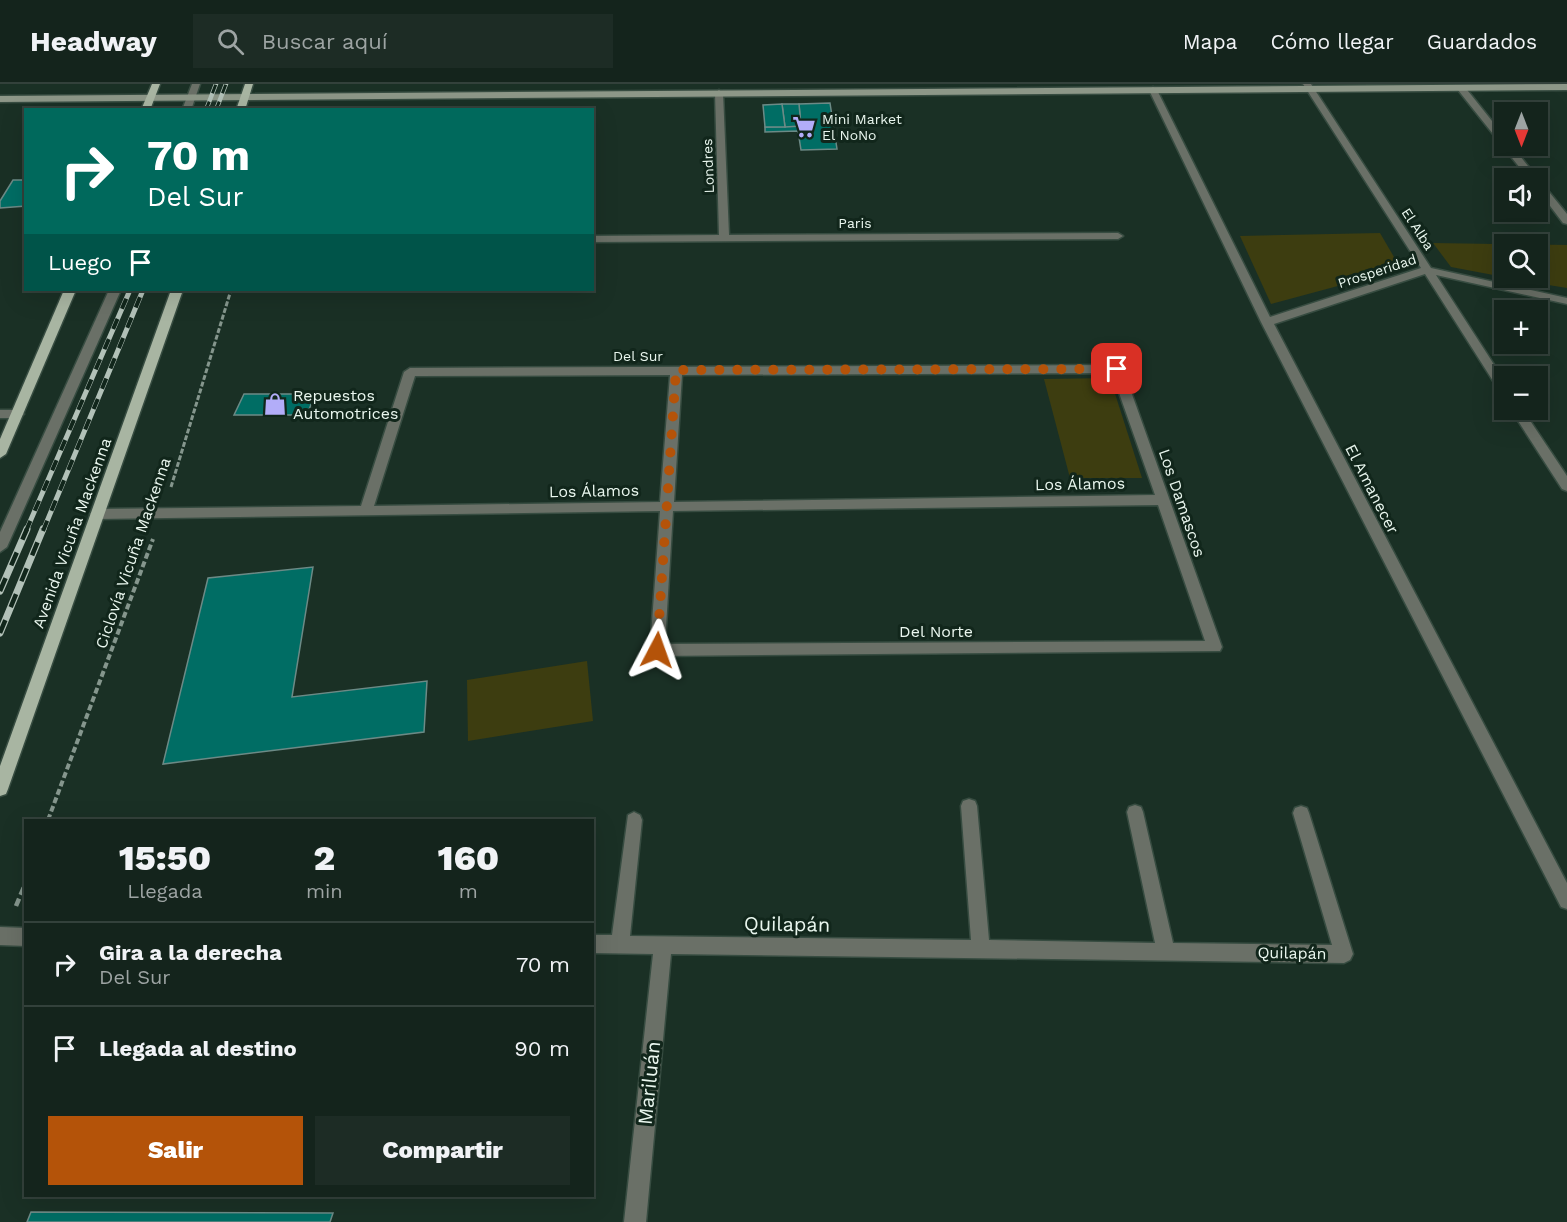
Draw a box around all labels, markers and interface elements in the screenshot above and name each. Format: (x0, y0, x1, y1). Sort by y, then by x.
search box (193, 14, 613, 68)
text: Headway (30, 25, 157, 58)
icon: search (214, 25, 247, 58)
text: Buscar aquí (262, 29, 388, 54)
text: Mapa (1183, 29, 1237, 54)
text: Cómo llegar (1270, 29, 1394, 54)
text: Guardados (1427, 29, 1537, 54)
north arrow (1494, 102, 1548, 156)
map controls (1494, 102, 1548, 420)
place label: Mini Market El NoNo (822, 111, 902, 143)
supermarket icon: Mini Market El NoNo (791, 114, 817, 140)
text: 70 m (147, 131, 250, 180)
icon: right (48, 132, 126, 210)
street label: Londres (699, 138, 717, 194)
button: sound (1494, 168, 1548, 222)
text: Del Sur (147, 181, 243, 213)
street label: El Alba (1398, 205, 1438, 253)
street label: Paris (838, 215, 872, 231)
button: search (1494, 234, 1548, 288)
icon: arrive (124, 246, 157, 279)
text: Luego (48, 250, 112, 275)
street label: Prosperidad (1336, 251, 1418, 291)
button: + (1494, 300, 1548, 354)
pin (1091, 343, 1142, 394)
street label: Del Sur (613, 348, 663, 364)
icon: arrive (1100, 352, 1133, 385)
button: − (1494, 366, 1548, 420)
place label: Repuestos Automotrices (293, 386, 398, 423)
shop icon: Repuestos Automotrices (262, 391, 288, 417)
street label: Avenida Vicuña Mackenna (29, 435, 115, 631)
street label: El Amanecer (1341, 441, 1403, 537)
street label: Los Damascos (1155, 446, 1209, 560)
street label: Ciclovía Vicuña Mackenna (91, 455, 175, 651)
street label: Los Álamos (1035, 474, 1125, 494)
street label: Los Álamos (549, 481, 639, 501)
position arrow (625, 618, 689, 682)
street label: Del Norte (899, 622, 973, 641)
text: 15:50 (119, 837, 211, 879)
text: 2 (313, 837, 335, 879)
text: 160 (437, 837, 499, 879)
text: Llegada (127, 879, 203, 903)
text: min (306, 879, 343, 903)
text: m (459, 879, 478, 903)
street label: Quilapán (744, 911, 830, 937)
text: Gira a la derecha (99, 940, 282, 965)
street label: Quilapán (1257, 943, 1327, 963)
icon: right (48, 948, 81, 981)
text: 70 m (516, 952, 570, 977)
text: Del Sur (99, 965, 170, 989)
icon: arrive (48, 1032, 81, 1065)
text: Llegada al destino (99, 1036, 297, 1061)
text: 90 m (514, 1036, 570, 1061)
street label: Mariluán (633, 1040, 665, 1126)
button: Salir (48, 1116, 303, 1185)
button: Compartir (315, 1116, 570, 1185)

